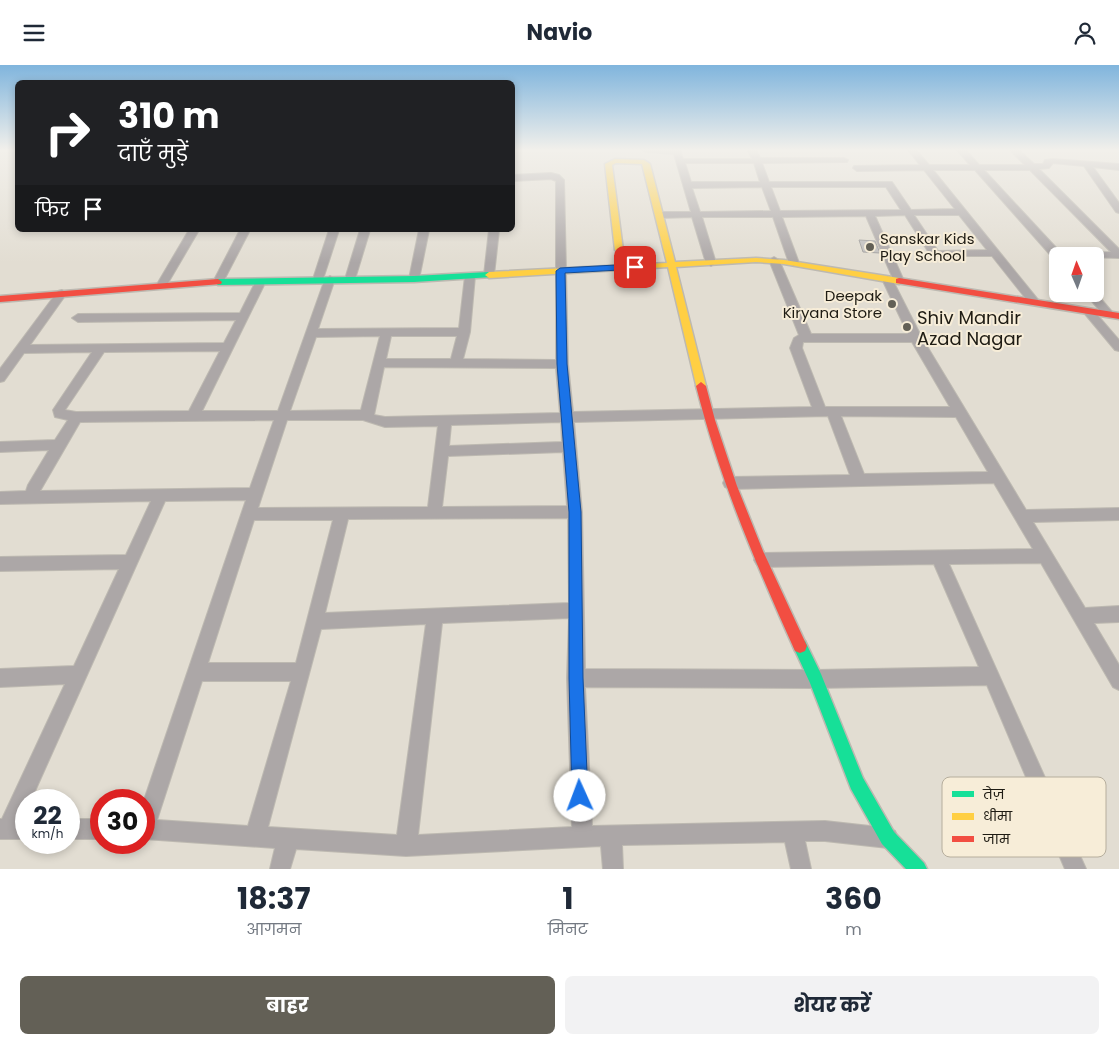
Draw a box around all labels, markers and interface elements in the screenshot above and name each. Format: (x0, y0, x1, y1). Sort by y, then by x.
text: Navio (527, 17, 592, 48)
icon: menu (20, 19, 48, 47)
icon: person (1071, 19, 1099, 47)
text: 310 m (118, 91, 220, 140)
icon: right (35, 100, 100, 165)
text: दाएँ मुड़ें (118, 138, 188, 169)
icon: arrive (79, 195, 107, 223)
text: फिर (35, 196, 69, 223)
place label: Sanskar Kids Play School (880, 228, 975, 266)
marker: Sanskar Kids Play School (864, 241, 876, 253)
pin (614, 246, 656, 288)
north arrow (1049, 247, 1104, 303)
map controls (1049, 247, 1104, 302)
icon: arrive (621, 253, 649, 281)
place label: Deepak Kiryana Store (783, 285, 882, 323)
marker: Deepak Kiryana Store (886, 298, 898, 310)
place label: Shiv Mandir Azad Nagar (917, 305, 1023, 351)
marker: Shiv Mandir Azad Nagar (901, 321, 913, 333)
position arrow (553, 769, 605, 821)
legend (942, 777, 1106, 857)
text: तेज़ (982, 784, 1006, 804)
speed limit sign: 30 (90, 789, 155, 854)
text: 22 (33, 798, 62, 833)
text: धीमा (983, 806, 1013, 826)
text: km/h (32, 825, 63, 842)
text: जाम (982, 829, 1011, 849)
text: 18:37 (237, 877, 311, 920)
text: 1 (562, 877, 573, 920)
text: 360 (825, 877, 882, 920)
text: आगमन (246, 918, 301, 941)
text: मिनट (548, 918, 588, 941)
text: m (845, 918, 862, 941)
button: बाहर (20, 976, 555, 1034)
button: शेयर करें (565, 976, 1099, 1034)

